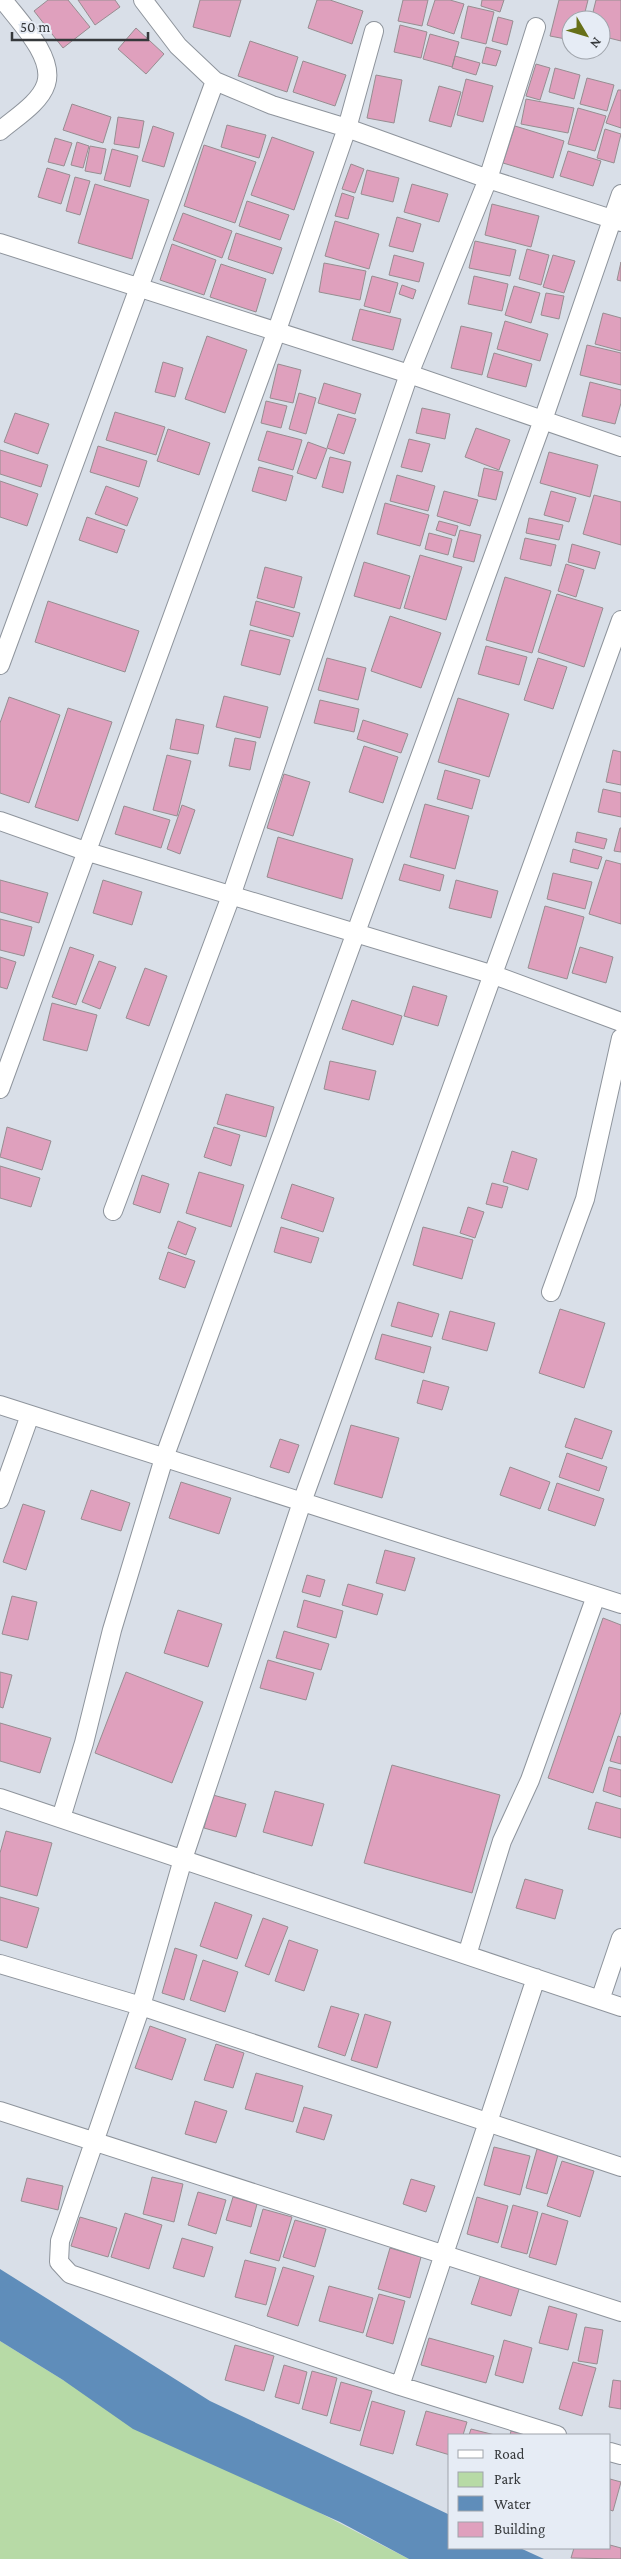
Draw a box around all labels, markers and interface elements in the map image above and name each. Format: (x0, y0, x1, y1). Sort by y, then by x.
scale bar (12, 10, 149, 42)
north arrow (561, 10, 611, 60)
text: 50 m (20, 19, 50, 35)
text: N (587, 34, 605, 52)
legend (448, 2434, 611, 2549)
text: Road (494, 2446, 525, 2462)
text: Park (494, 2471, 521, 2487)
text: Water (494, 2496, 531, 2512)
text: Building (494, 2521, 545, 2538)

